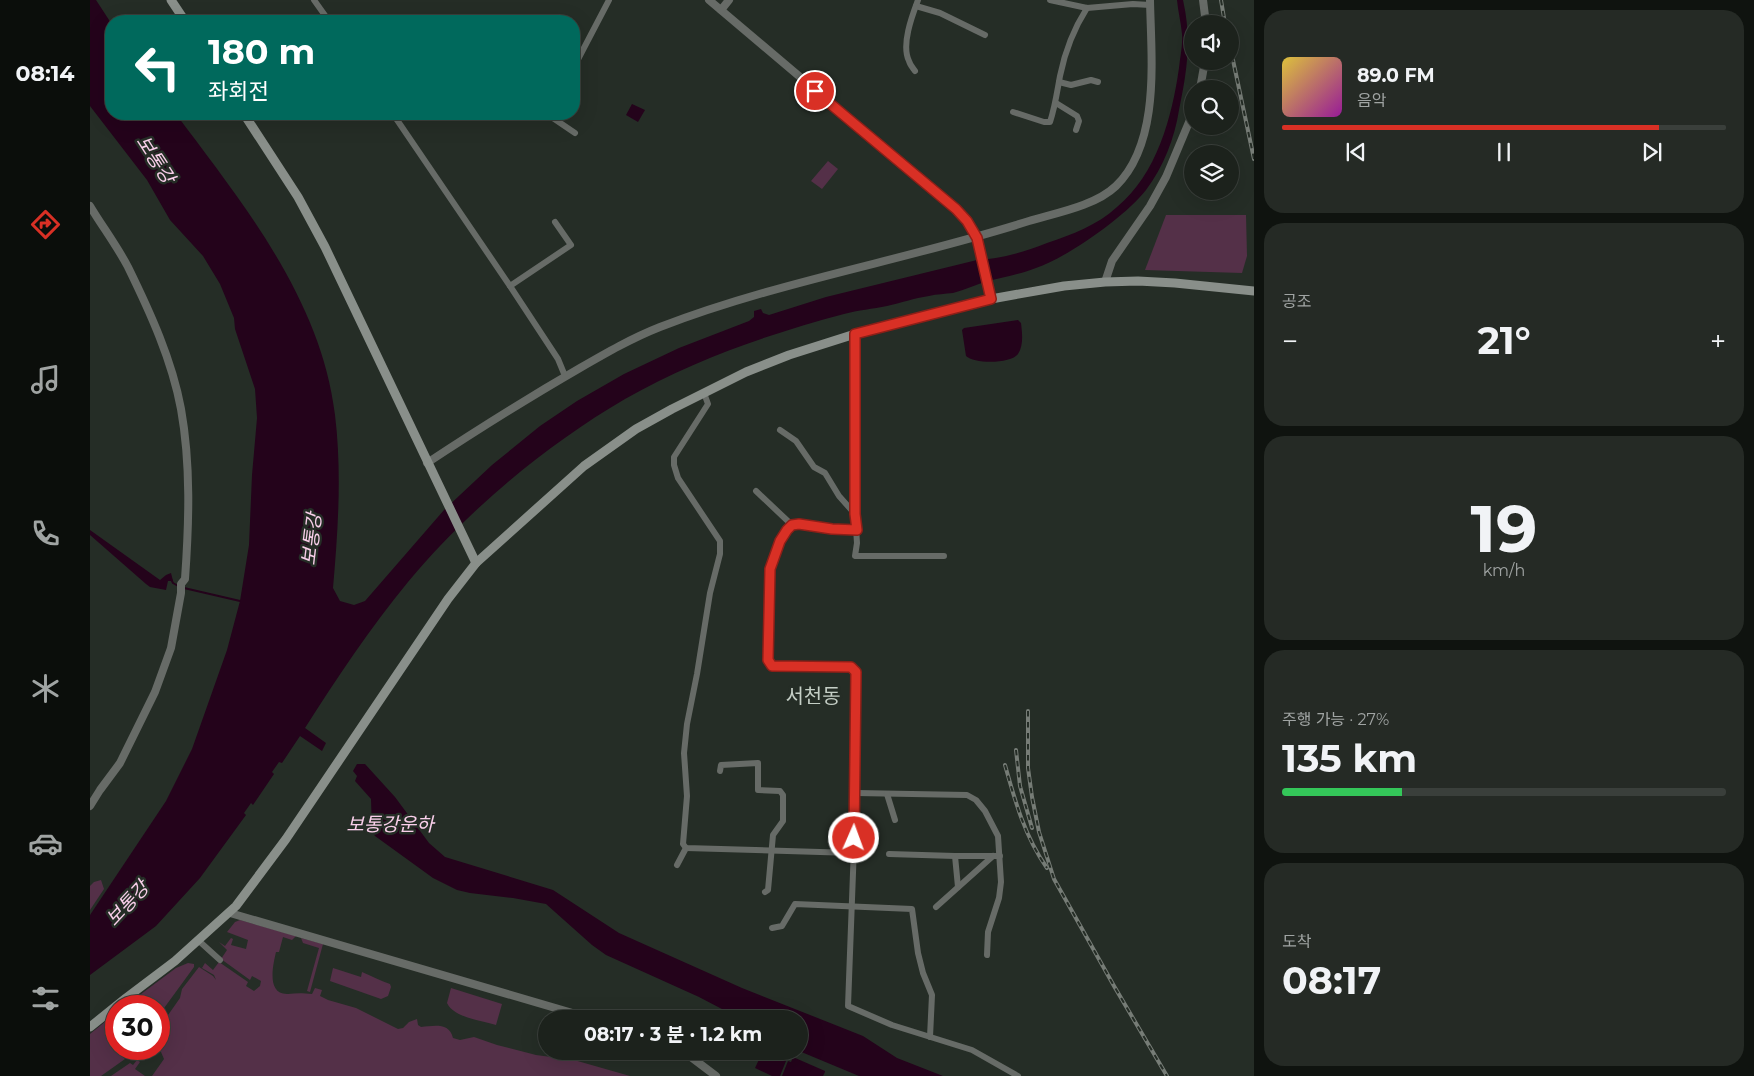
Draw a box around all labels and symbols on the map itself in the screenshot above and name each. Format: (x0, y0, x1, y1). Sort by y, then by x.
pin (794, 70, 836, 112)
water label: 보통강 (132, 131, 181, 190)
water label: 보통강 (297, 509, 326, 566)
district label: 서천동 (785, 684, 841, 708)
position arrow (827, 811, 879, 863)
water label: 보통강운하 (346, 813, 436, 836)
water label: 보통강 (101, 874, 155, 930)
speed limit sign: 30 (105, 995, 170, 1060)

